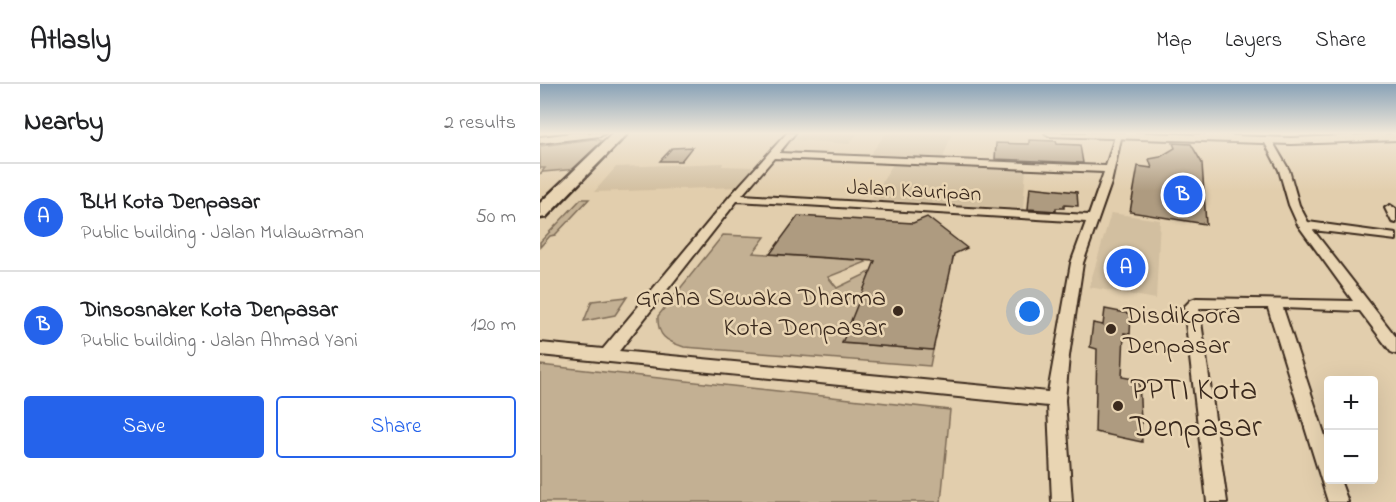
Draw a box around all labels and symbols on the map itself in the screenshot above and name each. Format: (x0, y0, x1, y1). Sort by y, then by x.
street label: Jalan Kauripan (846, 172, 982, 212)
pin: B (1164, 172, 1202, 218)
pin: A (1106, 246, 1146, 291)
place label: Graha Sewaka Dharma Kota Denpasar (636, 280, 887, 348)
your location (1015, 297, 1044, 326)
place label: Disdikpora Denpasar (1122, 298, 1240, 366)
marker: Graha Sewaka Dharma Kota Denpasar (891, 304, 905, 318)
marker: Disdikpora Denpasar (1104, 322, 1118, 336)
place label: PPTI Kota Denpasar (1129, 368, 1262, 452)
marker: PPTI Kota Denpasar (1111, 399, 1125, 413)

